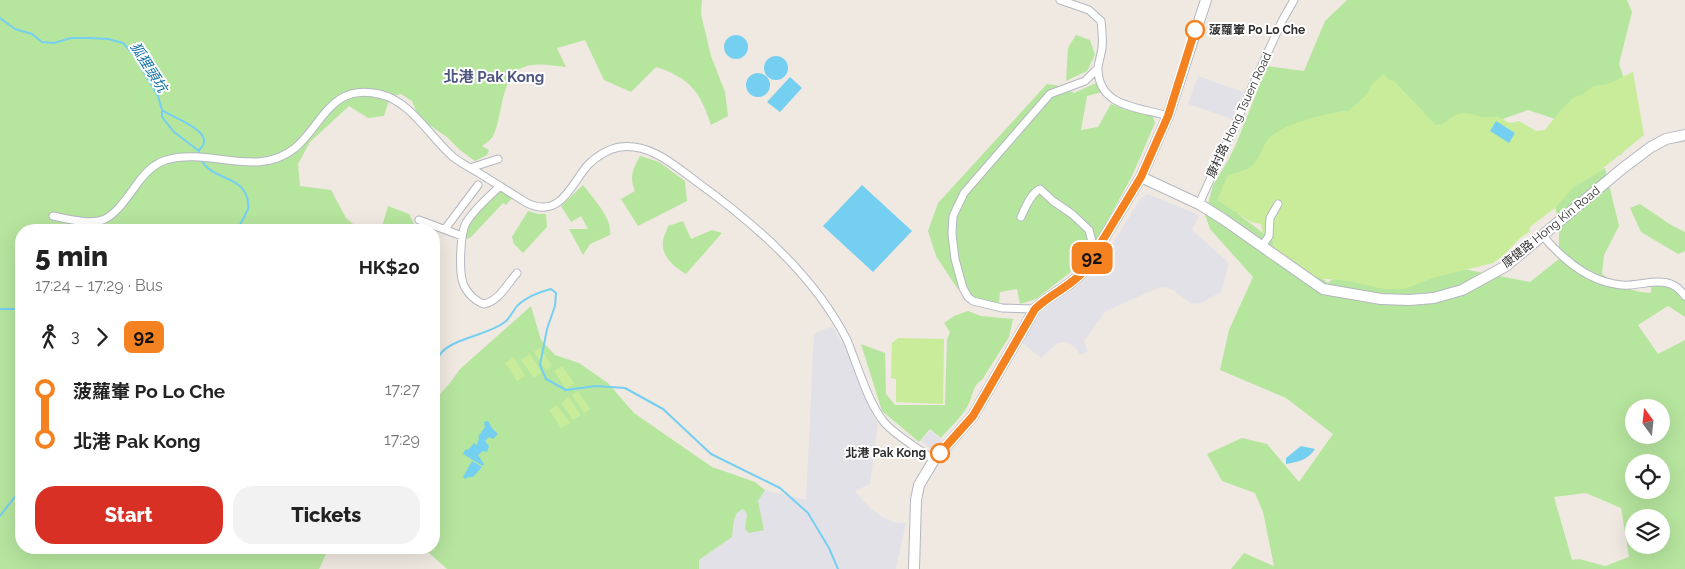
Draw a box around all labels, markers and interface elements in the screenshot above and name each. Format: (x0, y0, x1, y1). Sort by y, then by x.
marker: 菠蘿輋 Po Lo Che (1185, 20, 1205, 40)
place label: 菠蘿輋 Po Lo Che (1209, 23, 1305, 37)
water label: 狐狸頭坑 (127, 39, 172, 97)
street label: 康村路 Hong Tsuen Road (1204, 50, 1274, 180)
district label: 北港 Pak Kong (444, 68, 544, 86)
street label: 康健路 Hong Kin Road (1499, 183, 1603, 271)
text: 5 min (35, 240, 108, 273)
line badge: 92 (1070, 242, 1114, 274)
text: 92 (1082, 247, 1102, 268)
text: HK$20 (359, 256, 420, 278)
text: 17:24 – 17:29 · Bus (35, 276, 163, 295)
icon: walk (35, 323, 63, 351)
icon: forward (88, 323, 116, 351)
text: 92 (134, 326, 154, 347)
text: 3 (71, 327, 80, 346)
text: 菠蘿輋 Po Lo Che (73, 380, 225, 402)
text: 17:27 (385, 380, 420, 399)
north arrow (1625, 399, 1670, 444)
map controls (1625, 399, 1670, 554)
text: 北港 Pak Kong (73, 430, 200, 452)
text: 17:29 (384, 430, 420, 449)
marker: 北港 Pak Kong (930, 443, 950, 463)
place label: 北港 Pak Kong (846, 446, 926, 460)
button: locate (1625, 454, 1670, 499)
button: Start (35, 486, 223, 544)
button: Tickets (233, 486, 420, 544)
button: layers (1625, 509, 1670, 554)

